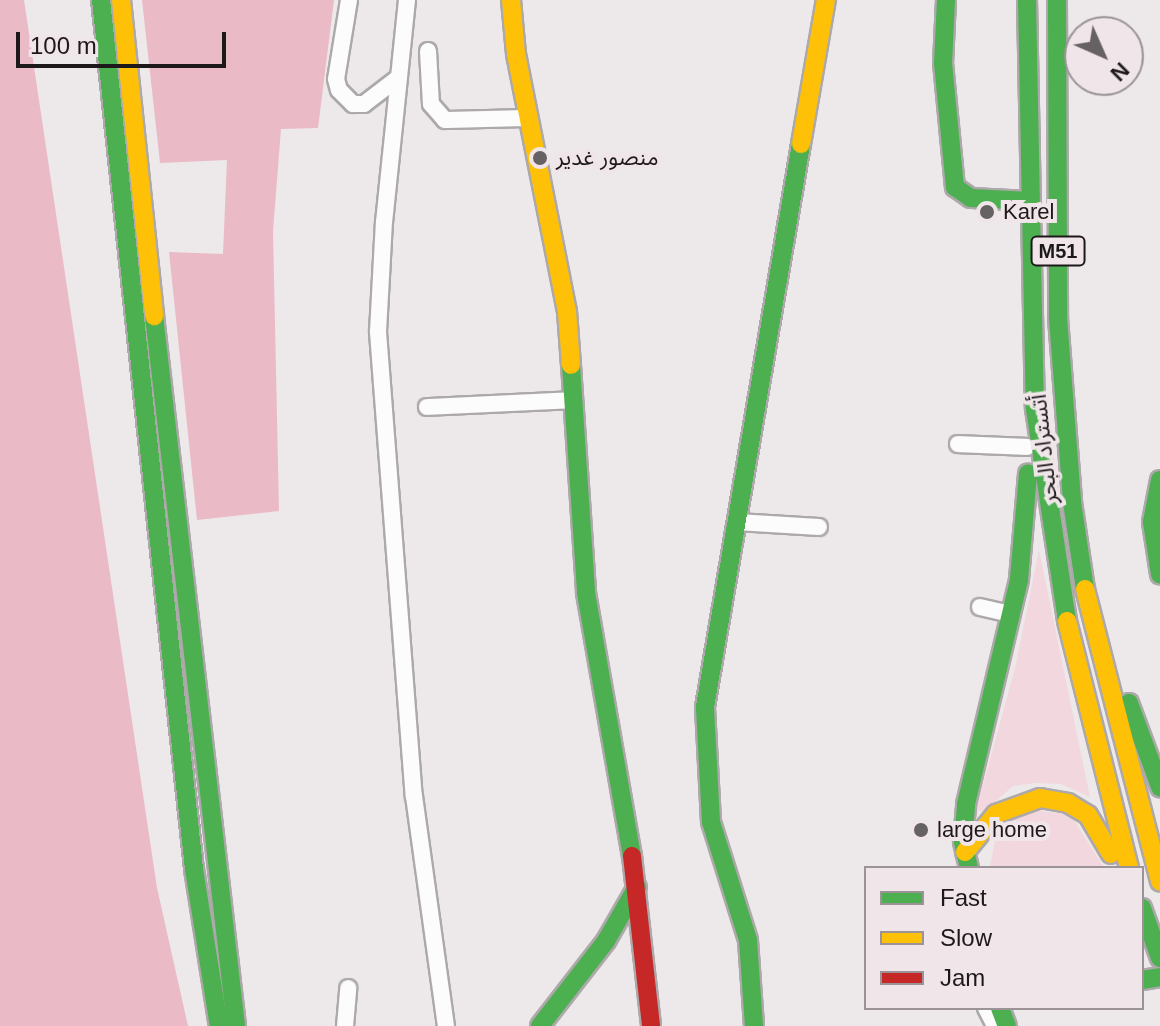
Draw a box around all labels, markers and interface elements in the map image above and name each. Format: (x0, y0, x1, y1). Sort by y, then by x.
scale bar (20, 16, 230, 66)
north arrow (1064, 16, 1144, 96)
text: 100 m (30, 32, 97, 59)
text: N (1105, 57, 1134, 86)
place label: منصور غدير (556, 145, 659, 171)
marker: منصور غدير (531, 149, 549, 167)
place label: Karel (1003, 199, 1054, 225)
marker: Karel (978, 203, 996, 221)
road number: M51 (1030, 235, 1086, 267)
street label: أتستراد البحر (1025, 393, 1063, 505)
place label: large home (937, 817, 1047, 843)
marker: large home (912, 821, 930, 839)
legend (864, 866, 1144, 1010)
text: Fast (940, 884, 987, 911)
text: Slow (940, 924, 992, 951)
text: Jam (940, 964, 985, 991)

